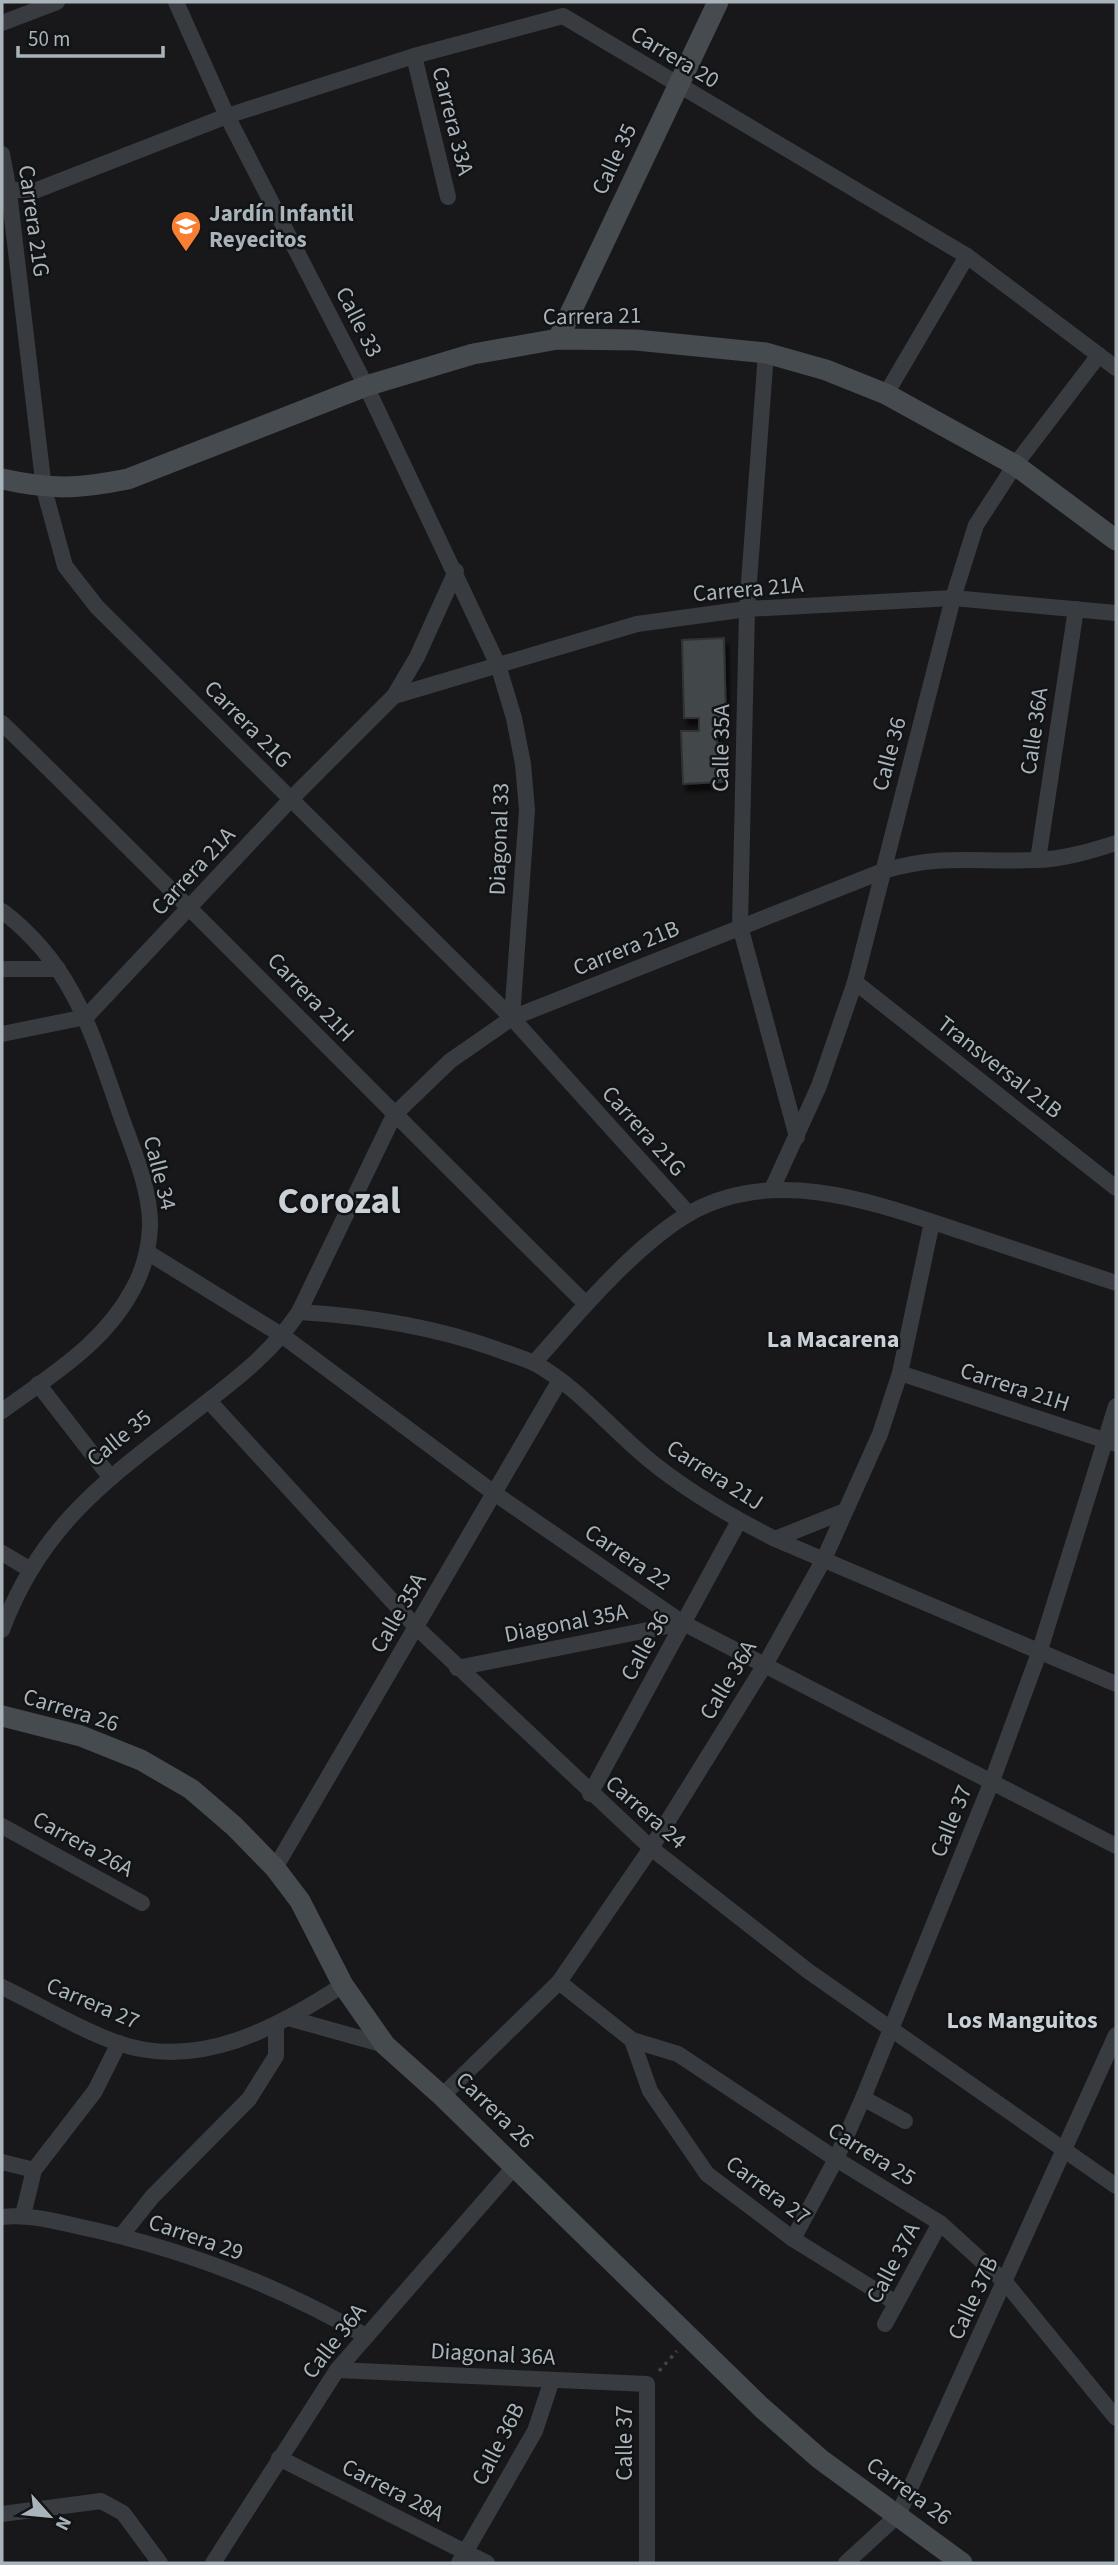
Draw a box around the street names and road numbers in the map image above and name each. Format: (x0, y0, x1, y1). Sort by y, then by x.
street label: Carrera 20 (624, 18, 726, 96)
street label: Carrera 33A (424, 63, 483, 179)
street label: Calle 35 (583, 118, 645, 200)
street label: Carrera 21G (10, 163, 58, 279)
street label: Calle 33 (327, 281, 391, 363)
street label: Carrera 21 (543, 299, 641, 333)
street label: Carrera 21A (691, 568, 805, 610)
street label: Carrera 21G (197, 673, 299, 775)
street label: Calle 36A (1012, 685, 1057, 777)
street label: Calle 35A (704, 703, 738, 792)
street label: Calle 36 (863, 713, 915, 795)
street label: Diagonal 33 (481, 782, 517, 896)
street label: Carrera 21A (143, 819, 243, 923)
street label: Carrera 21B (568, 912, 684, 984)
street label: Carrera 21H (260, 945, 362, 1049)
street label: Transversal 21B (931, 1008, 1069, 1126)
street label: Carrera 21G (594, 1078, 694, 1184)
street label: Calle 34 (135, 1132, 185, 1214)
street label: Carrera 21H (956, 1354, 1074, 1420)
street label: Calle 35 (79, 1401, 159, 1475)
street label: Carrera 21J (660, 1431, 770, 1519)
street label: Carrera 22 (578, 1516, 678, 1598)
street label: Calle 35A (362, 1566, 434, 1659)
street label: Diagonal 35A (501, 1595, 631, 1651)
street label: Calle 36 (612, 1605, 678, 1687)
street label: Calle 36A (691, 1633, 765, 1726)
street label: Carrera 26 (19, 1680, 123, 1740)
street label: Carrera 24 (598, 1767, 694, 1857)
street label: Calle 37 (922, 1780, 980, 1862)
street label: Carrera 26A (27, 1803, 140, 1886)
street label: Carrera 27 (41, 1969, 145, 2037)
street label: Carrera 26 (448, 2064, 542, 2156)
street label: Carrera 25 (822, 2114, 922, 2194)
street label: Carrera 27 (719, 2147, 817, 2233)
street label: Carrera 29 (144, 2205, 248, 2269)
street label: Calle 37A (858, 2216, 928, 2310)
street label: Calle 37B (939, 2251, 1007, 2345)
street label: Calle 36A (294, 2296, 374, 2386)
street label: Diagonal 36A (430, 2334, 557, 2374)
street label: Calle 36B (463, 2397, 533, 2491)
street label: Calle 37 (608, 2405, 641, 2481)
street label: Carrera 26 (860, 2449, 958, 2533)
street label: Carrera 28A (336, 2450, 450, 2530)

